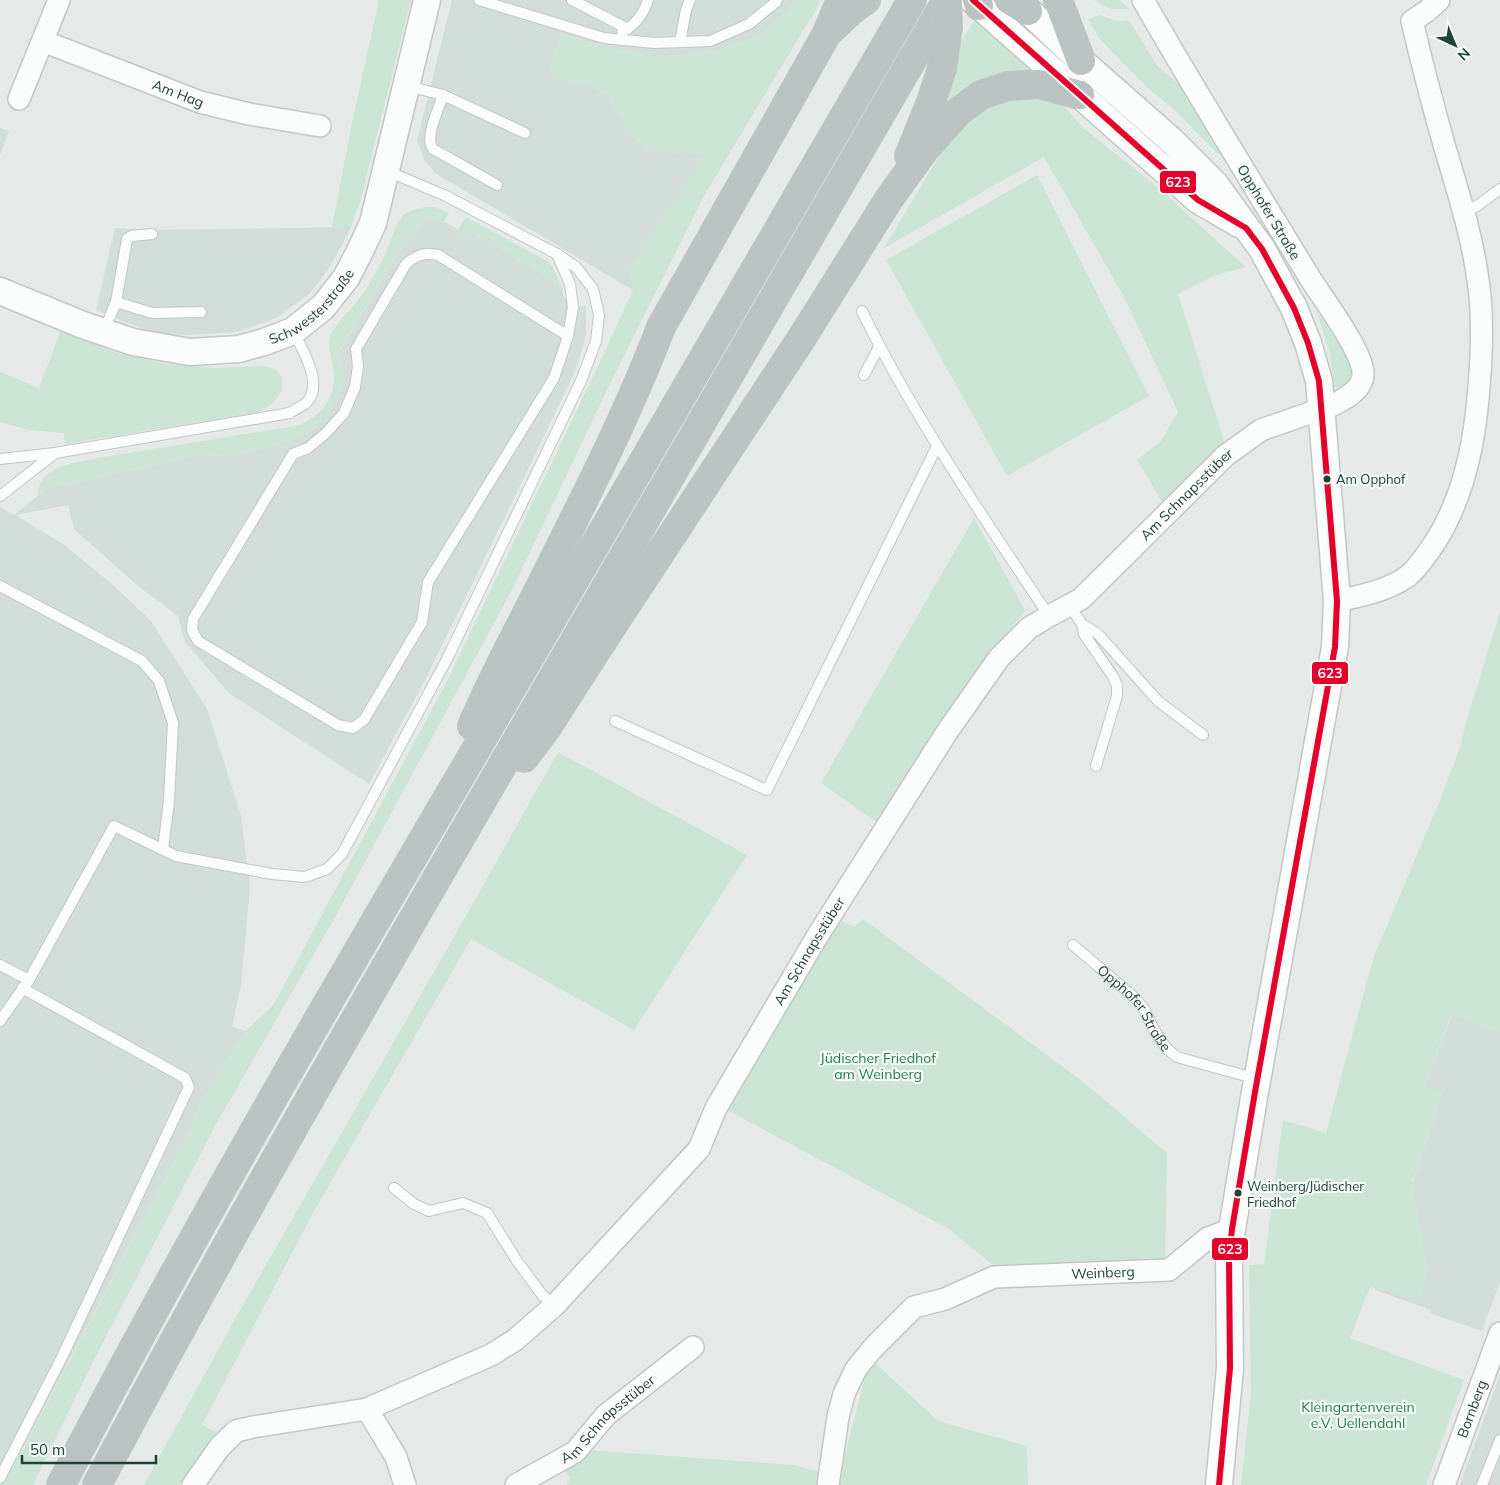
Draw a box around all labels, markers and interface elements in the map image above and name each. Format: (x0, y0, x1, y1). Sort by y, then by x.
north arrow (1430, 20, 1480, 70)
text: N (1454, 44, 1474, 64)
street label: Am Hag (150, 75, 207, 112)
street label: Opphofer Straße (1233, 161, 1305, 263)
line badge: 623 (1159, 170, 1197, 194)
text: 623 (1165, 173, 1191, 191)
street label: Schwesterstraße (266, 266, 358, 348)
street label: Am Schnapsstüber (1136, 444, 1237, 544)
place label: Am Opphof (1336, 471, 1406, 487)
marker: Am Opphof (1322, 474, 1332, 484)
line badge: 623 (1311, 661, 1349, 685)
text: 623 (1317, 664, 1343, 682)
street label: Am Schnapsstüber (770, 893, 849, 1008)
street label: Opphofer Straße (1094, 961, 1175, 1055)
park label: Jüdischer Friedhof am Weinberg (820, 1049, 936, 1083)
place label: Weinberg/Jüdischer Friedhof (1247, 1178, 1364, 1210)
marker: Weinberg/Jüdischer Friedhof (1233, 1188, 1243, 1198)
line badge: 623 (1211, 1237, 1249, 1261)
text: 623 (1217, 1240, 1243, 1258)
street label: Weinberg (1071, 1262, 1135, 1283)
street label: Am Schnapsstüber (557, 1371, 659, 1467)
street label: Bornberg (1453, 1378, 1491, 1440)
park label: Kleingartenverein e.V. Uellendahl (1301, 1398, 1415, 1432)
scale bar (22, 1432, 156, 1464)
text: 50 m (30, 1440, 65, 1459)

